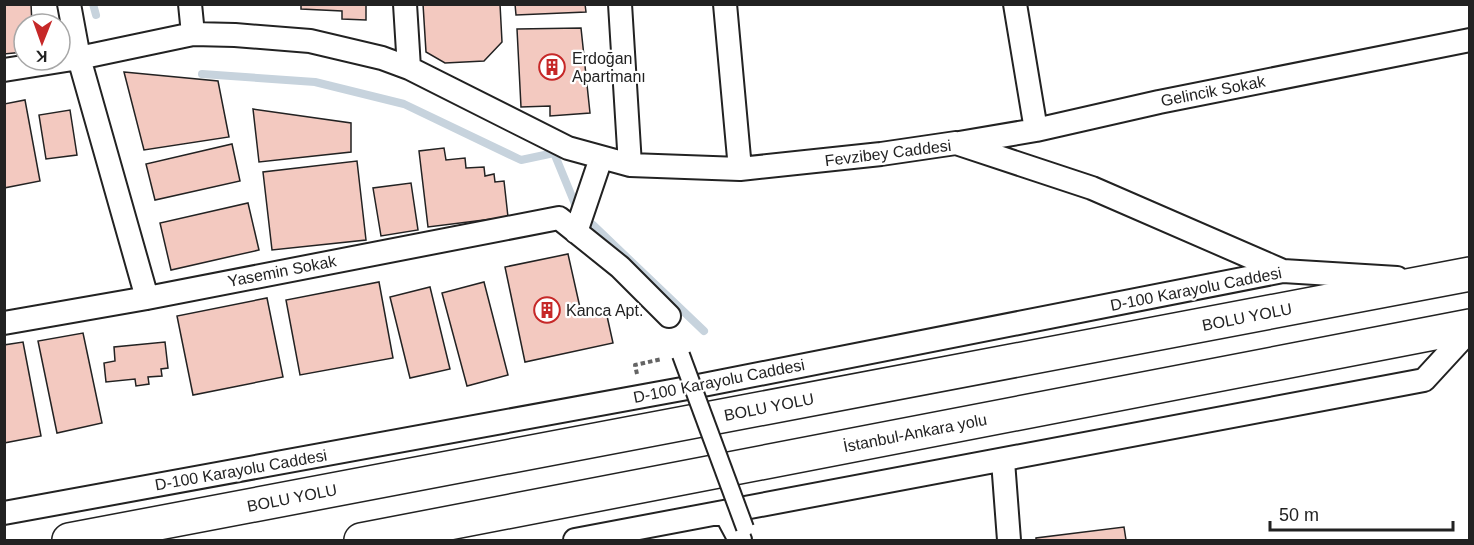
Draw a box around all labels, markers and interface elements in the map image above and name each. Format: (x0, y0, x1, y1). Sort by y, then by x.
north arrow (12, 12, 72, 72)
text: K (35, 48, 48, 65)
place label: Erdoğan Apartmanı (572, 50, 646, 85)
building icon: Erdoğan Apartmanı (537, 52, 567, 82)
street label: Gelincik Sokak (1159, 72, 1268, 109)
street label: Fevzibey Caddesi (824, 137, 952, 169)
street label: Yasemin Sokak (226, 252, 339, 290)
street label: D-100 Karayolu Caddesi (1109, 264, 1283, 314)
building icon: Kanca Apt. (532, 295, 562, 325)
street label: BOLU YOLU (1201, 300, 1293, 334)
place label: Kanca Apt. (566, 302, 643, 319)
street label: D-100 Karayolu Caddesi (632, 356, 806, 406)
street label: BOLU YOLU (723, 390, 815, 424)
street label: İstanbul-Ankara yolu (842, 410, 988, 455)
street label: D-100 Karayolu Caddesi (154, 446, 328, 494)
street label: BOLU YOLU (246, 481, 338, 515)
scale bar (1270, 494, 1453, 532)
text: 50 m (1279, 505, 1319, 525)

